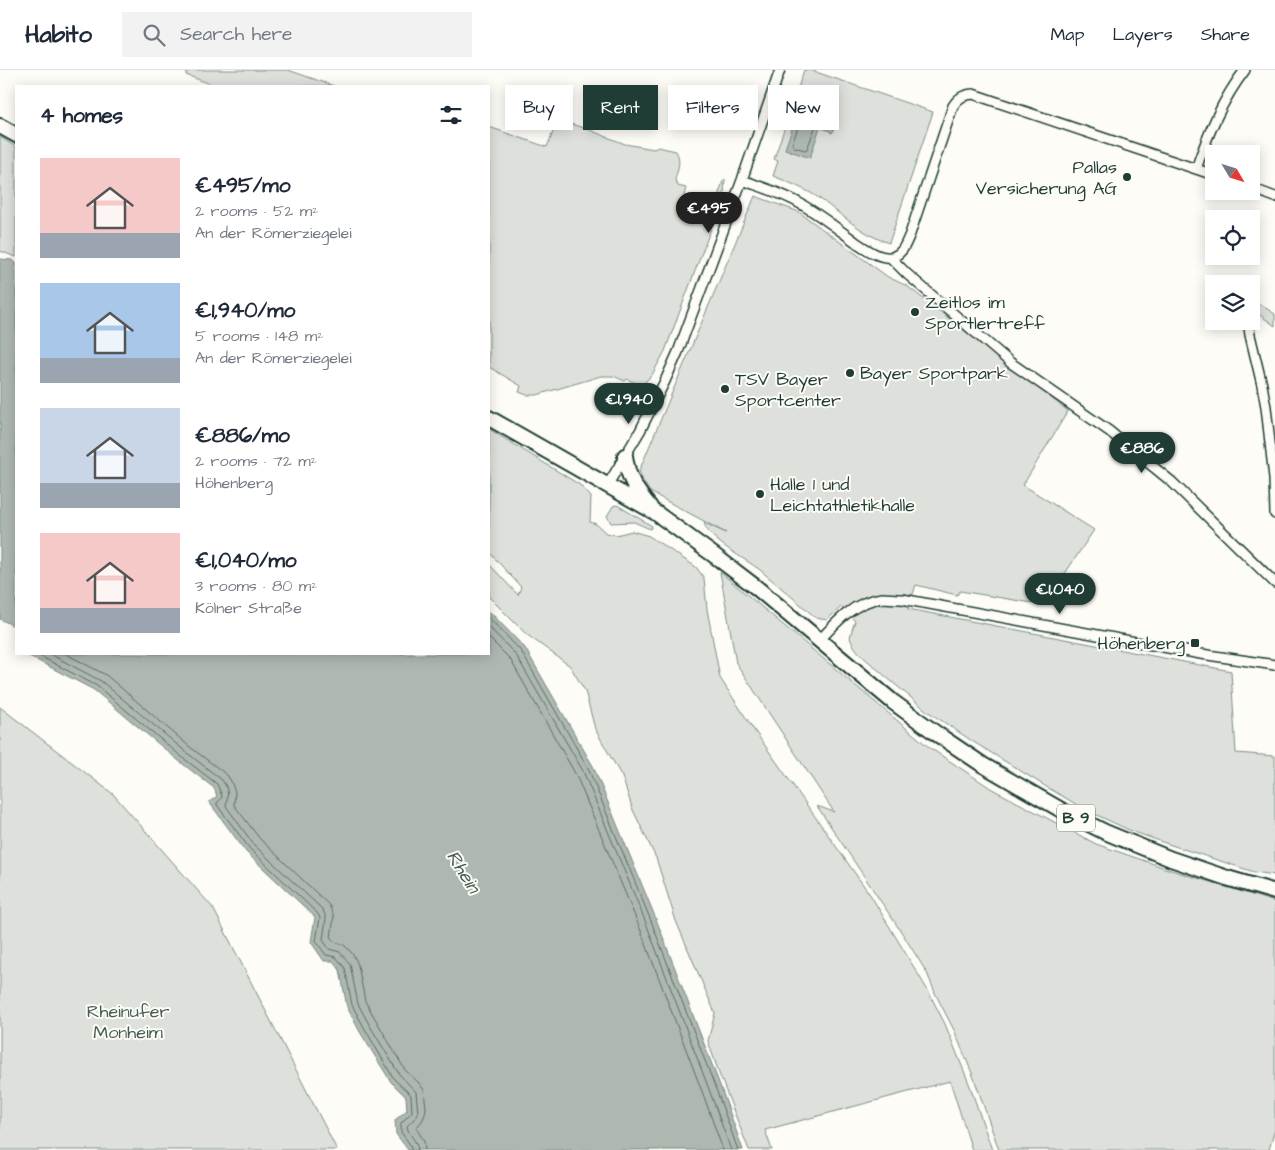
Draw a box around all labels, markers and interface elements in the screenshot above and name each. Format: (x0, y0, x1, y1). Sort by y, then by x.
search box (122, 12, 472, 57)
text: Habito (25, 18, 92, 52)
icon: search (140, 21, 168, 49)
text: Search here (180, 21, 292, 48)
text: Map (1050, 22, 1084, 47)
text: Layers (1112, 22, 1173, 47)
text: Share (1201, 22, 1250, 47)
chip: Buy (505, 85, 573, 130)
chip: Rent (583, 85, 658, 130)
chip: Filters (668, 85, 758, 130)
chip: New (768, 85, 839, 130)
text: 4 homes (40, 101, 123, 130)
icon: filters (437, 101, 465, 129)
north arrow (1205, 145, 1260, 200)
map controls (1205, 145, 1260, 330)
place label: Pallas Versicherung AG (976, 155, 1118, 202)
text: €495/mo (195, 171, 291, 200)
marker: Pallas Versicherung AG (1121, 171, 1133, 183)
icon: home (80, 178, 140, 238)
pin: €495 (679, 191, 739, 234)
text: €495 (687, 197, 731, 219)
text: 2 rooms · 52 m² (195, 200, 318, 222)
button: locate (1205, 210, 1260, 265)
text: An der Römerziegelei (195, 222, 352, 244)
button: layers (1205, 275, 1260, 330)
place label: Zeitlos im Sportlertreff (925, 290, 1045, 336)
text: €1,940/mo (195, 296, 295, 325)
icon: home (80, 303, 140, 363)
marker: Zeitlos im Sportlertreff (909, 306, 921, 318)
text: 5 rooms · 148 m² (195, 325, 323, 347)
text: An der Römerziegelei (195, 347, 352, 369)
place label: Bayer Sportpark (860, 361, 1008, 387)
place label: TSV Bayer Sportcenter (735, 367, 841, 413)
marker: Bayer Sportpark (844, 367, 856, 379)
pin: €1,940 (588, 382, 670, 425)
marker: TSV Bayer Sportcenter (719, 383, 731, 395)
text: €1,940 (605, 388, 653, 410)
text: €886/mo (195, 421, 290, 450)
icon: home (80, 428, 140, 488)
pin: €886 (1112, 432, 1172, 474)
text: €886 (1120, 437, 1164, 459)
text: 2 rooms · 72 m² (195, 450, 317, 472)
text: Höhenberg (195, 472, 273, 494)
place label: Halle 1 und Leichtathletikhalle (770, 472, 915, 518)
marker: Halle 1 und Leichtathletikhalle (754, 488, 766, 500)
text: €1,040/mo (195, 546, 297, 575)
icon: home (80, 553, 140, 613)
pin: €1,040 (1019, 572, 1101, 615)
text: 3 rooms · 80 m² (195, 575, 317, 597)
text: €1,040 (1036, 578, 1084, 600)
text: Kölner Straße (195, 597, 302, 619)
place label: Höhenberg (1097, 631, 1185, 657)
marker: Höhenberg (1189, 637, 1201, 649)
road number: B 9 (1057, 804, 1095, 831)
water label: Rhein (439, 846, 487, 900)
park label: Rheinufer Monheim (87, 999, 169, 1045)

